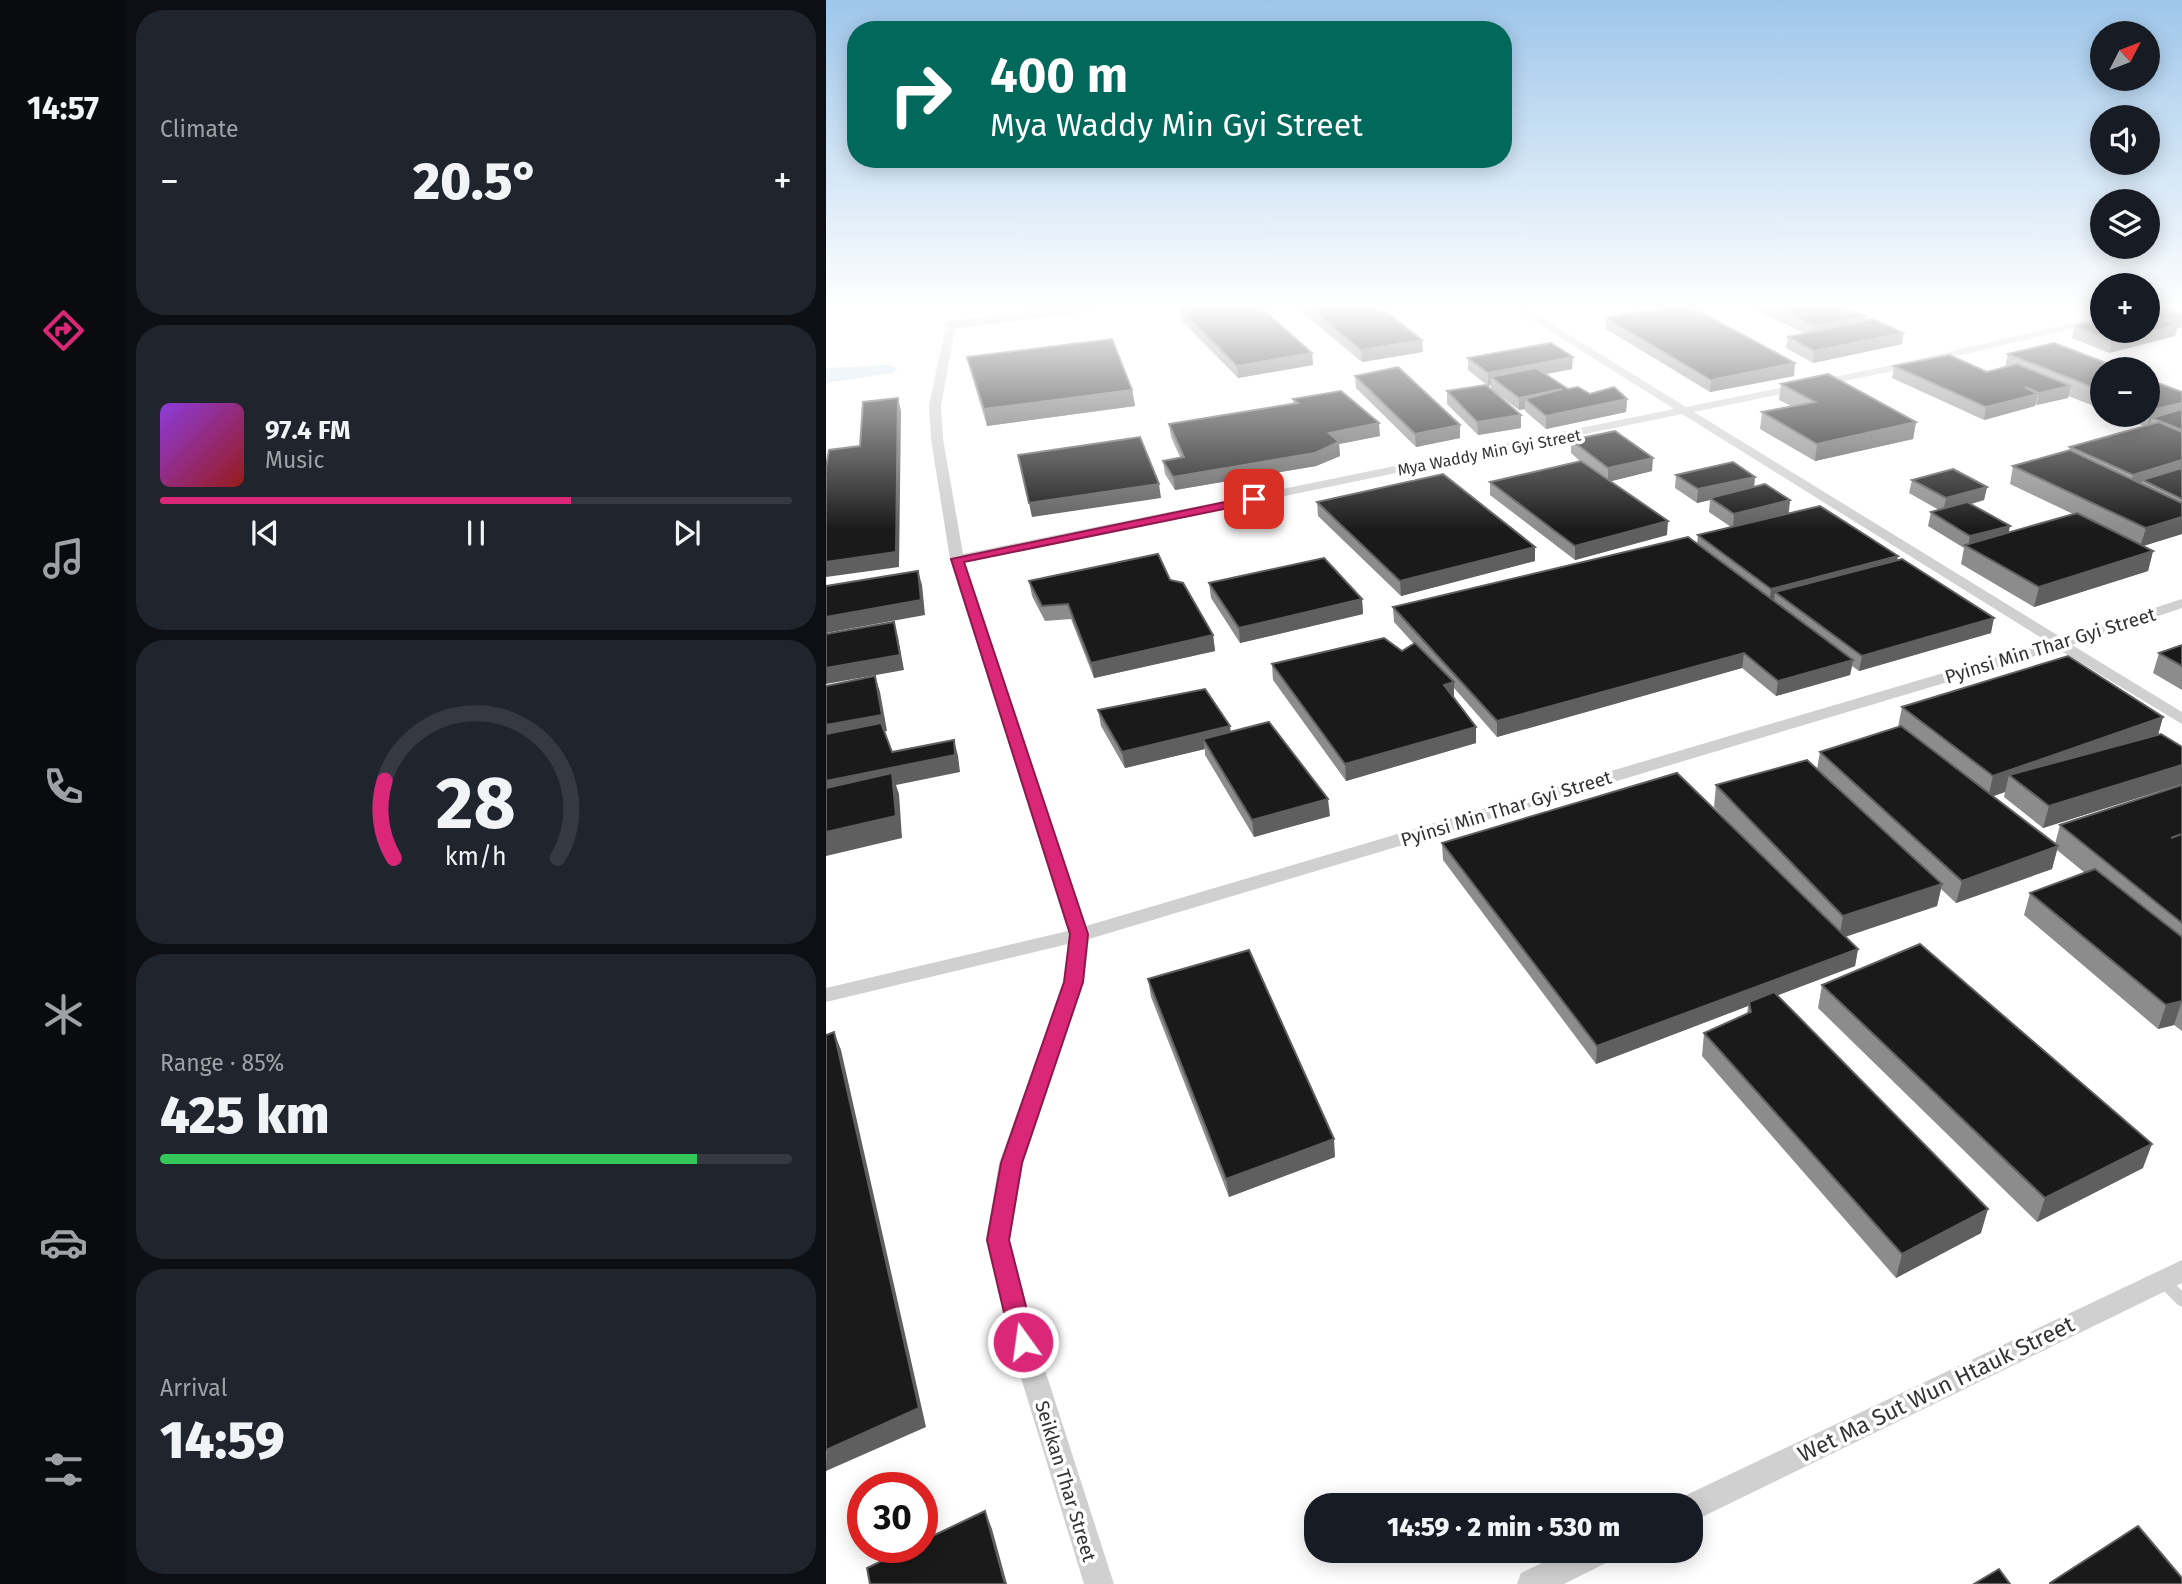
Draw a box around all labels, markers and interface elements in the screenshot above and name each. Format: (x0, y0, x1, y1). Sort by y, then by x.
north arrow (2090, 21, 2160, 91)
map controls (2090, 21, 2160, 427)
text: 400 m (990, 46, 1128, 105)
icon: right (875, 49, 966, 140)
text: 14:57 (27, 89, 99, 127)
button: sound (2090, 105, 2160, 175)
text: Mya Waddy Min Gyi Street (990, 106, 1363, 144)
text: Climate (160, 115, 239, 143)
text: 20.5° (413, 150, 539, 213)
text: − (160, 158, 179, 204)
text: + (773, 158, 792, 204)
button: layers (2090, 189, 2160, 259)
button: + (2090, 273, 2160, 343)
icon: directions (39, 306, 88, 355)
button: − (2090, 357, 2160, 427)
text: 97.4 FM (265, 415, 350, 446)
street label: Mya Waddy Min Gyi Street (1396, 425, 1583, 480)
text: Music (265, 446, 325, 474)
pin (1224, 469, 1284, 529)
icon: arrive (1235, 480, 1273, 518)
icon: previous (246, 514, 284, 552)
icon: pause (457, 514, 495, 552)
icon: next (668, 514, 706, 552)
icon: music (39, 534, 88, 583)
street label: Pyinsi Min Thar Gyi Street (1942, 602, 2158, 689)
text: 28 (436, 760, 516, 847)
icon: phone (39, 762, 88, 811)
street label: Pyinsi Min Thar Gyi Street (1398, 765, 1614, 852)
text: km/h (445, 842, 507, 872)
icon: climate (39, 990, 88, 1039)
text: Range · 85% (160, 1049, 284, 1077)
text: 425 km (160, 1084, 329, 1147)
icon: car (39, 1218, 88, 1267)
position arrow (986, 1305, 1060, 1379)
street label: Wet Ma Sut Wun Htauk Street (1793, 1309, 2079, 1468)
text: Arrival (160, 1374, 227, 1402)
street label: Seikkan Thar Street (1030, 1398, 1101, 1564)
text: 14:59 (160, 1409, 285, 1472)
icon: filters (39, 1445, 88, 1494)
speed limit sign: 30 (847, 1472, 938, 1563)
text: 14:59 · 2 min · 530 m (1387, 1512, 1620, 1543)

